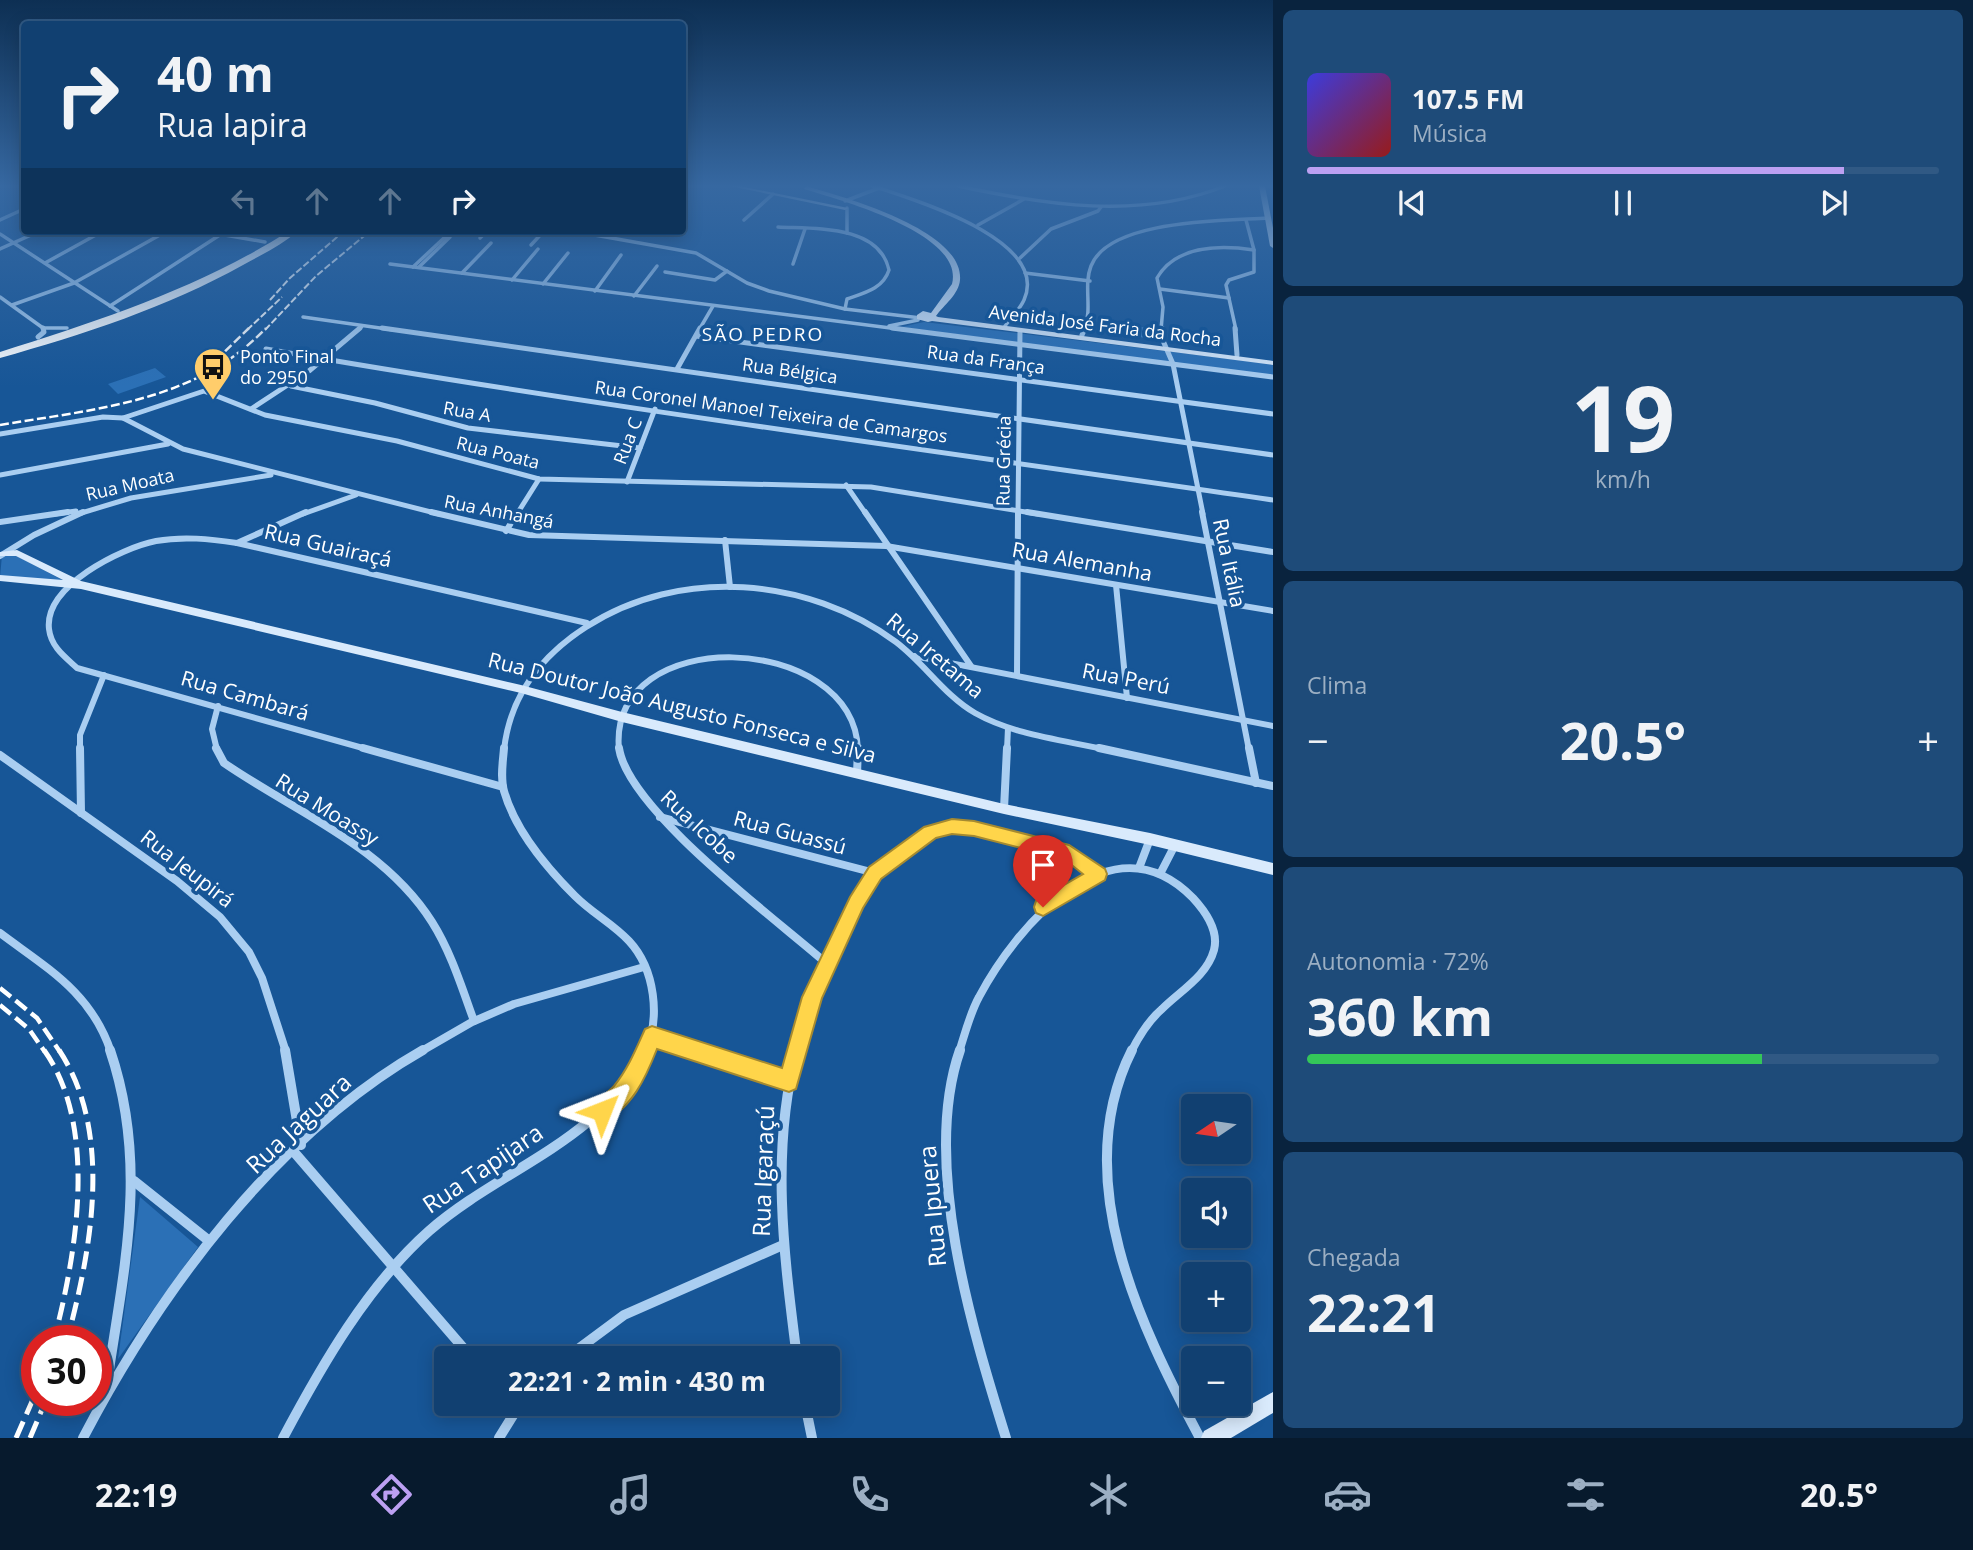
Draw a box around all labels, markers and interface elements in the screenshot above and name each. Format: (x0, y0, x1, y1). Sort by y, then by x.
text: 40 m (157, 40, 274, 106)
icon: right (42, 49, 133, 140)
text: 107.5 FM (1412, 81, 1524, 117)
text: Rua Iapira (157, 103, 308, 146)
text: Música (1412, 117, 1487, 149)
icon: left (225, 182, 263, 220)
icon: ahead (298, 182, 336, 220)
icon: ahead (371, 182, 409, 220)
icon: right (444, 182, 482, 220)
icon: previous (1393, 184, 1431, 222)
icon: pause (1604, 184, 1642, 222)
icon: next (1815, 184, 1853, 222)
street label: Avenida José Faria da Rocha (988, 299, 1223, 351)
district label: SÃO PEDRO (702, 321, 824, 347)
street label: Rua da França (926, 339, 1047, 379)
place label: Ponto Final do 2950 (240, 344, 334, 389)
bus stop icon: Ponto Final do 2950 (192, 346, 234, 401)
street label: Rua Bélgica (741, 351, 839, 389)
text: 19 (1571, 355, 1675, 479)
street label: Rua Coronel Manoel Teixeira de Camargos (593, 377, 949, 447)
street label: Rua A (441, 395, 494, 427)
street label: Rua C (609, 415, 647, 467)
street label: Rua Grécia (990, 416, 1016, 506)
street label: Rua Poata (454, 430, 542, 474)
street label: Rua Moata (83, 462, 176, 506)
text: km/h (1595, 463, 1651, 495)
street label: Rua Anhangá (442, 489, 556, 533)
street label: Rua Itália (1207, 516, 1253, 610)
street label: Rua Guairaçá (262, 517, 395, 573)
street label: Rua Alemanha (1010, 535, 1154, 587)
street label: Rua Iretama (881, 606, 990, 704)
street label: Rua Doutor João Augusto Fonseca e Silva (485, 645, 879, 769)
street label: Rua Perú (1080, 656, 1172, 700)
street label: Rua Cambará (178, 663, 313, 727)
text: Clima (1307, 669, 1367, 701)
text: 20.5° (1560, 704, 1686, 775)
text: − (1307, 714, 1329, 766)
text: + (1917, 714, 1939, 766)
street label: Rua Moassy (271, 766, 385, 852)
street label: Rua Icobe (655, 783, 744, 869)
street label: Rua Guassú (731, 804, 850, 861)
street label: Rua Jeupirá (135, 823, 240, 914)
pin (1013, 835, 1073, 907)
icon: arrive (1024, 846, 1062, 884)
text: Autonomia · 72% (1307, 945, 1489, 977)
text: 360 km (1307, 980, 1493, 1051)
street label: Rua Jaguara (238, 1065, 358, 1180)
position arrow (565, 1074, 639, 1148)
north arrow (1181, 1094, 1251, 1164)
map controls (1181, 1094, 1251, 1416)
street label: Rua Igaraçú (744, 1105, 781, 1237)
street label: Rua Tapijara (415, 1115, 549, 1220)
street label: Rua Ipuera (910, 1144, 953, 1268)
button: sound (1181, 1178, 1251, 1248)
text: Chegada (1307, 1241, 1401, 1273)
button: + (1181, 1262, 1251, 1332)
text: 22:21 (1307, 1276, 1441, 1347)
speed limit sign: 30 (21, 1325, 112, 1416)
button: − (1181, 1346, 1251, 1416)
text: 22:21 · 2 min · 430 m (508, 1363, 766, 1399)
icon: directions (367, 1470, 416, 1519)
icon: music (606, 1470, 655, 1519)
icon: phone (845, 1470, 894, 1519)
icon: climate (1084, 1470, 1133, 1519)
icon: car (1323, 1470, 1372, 1519)
icon: filters (1561, 1470, 1610, 1519)
text: 22:19 (95, 1473, 177, 1516)
text: 20.5° (1800, 1473, 1878, 1516)

